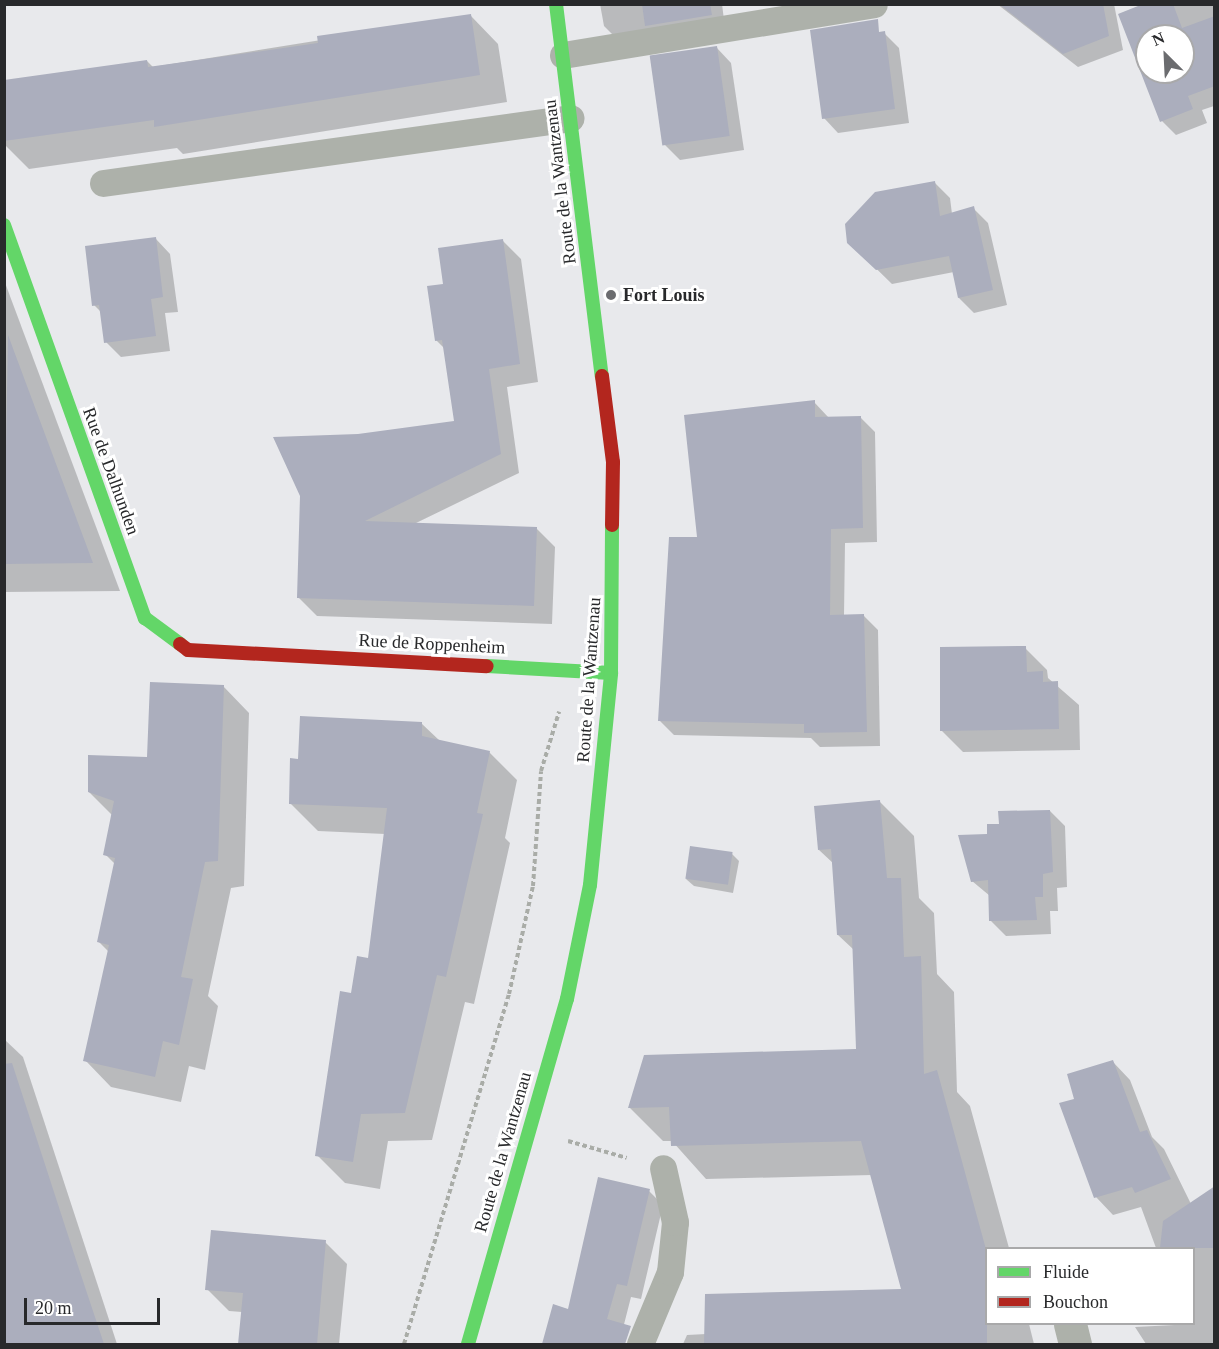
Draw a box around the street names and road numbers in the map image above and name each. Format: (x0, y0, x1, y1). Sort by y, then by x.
street label: Route de la Wantzenau (539, 98, 581, 266)
street label: Rue de Dalhunden (78, 404, 144, 538)
street label: Route de la Wantzenau (572, 596, 606, 764)
street label: Rue de Roppenheim (358, 629, 506, 659)
street label: Route de la Wantzenau (470, 1069, 536, 1235)

